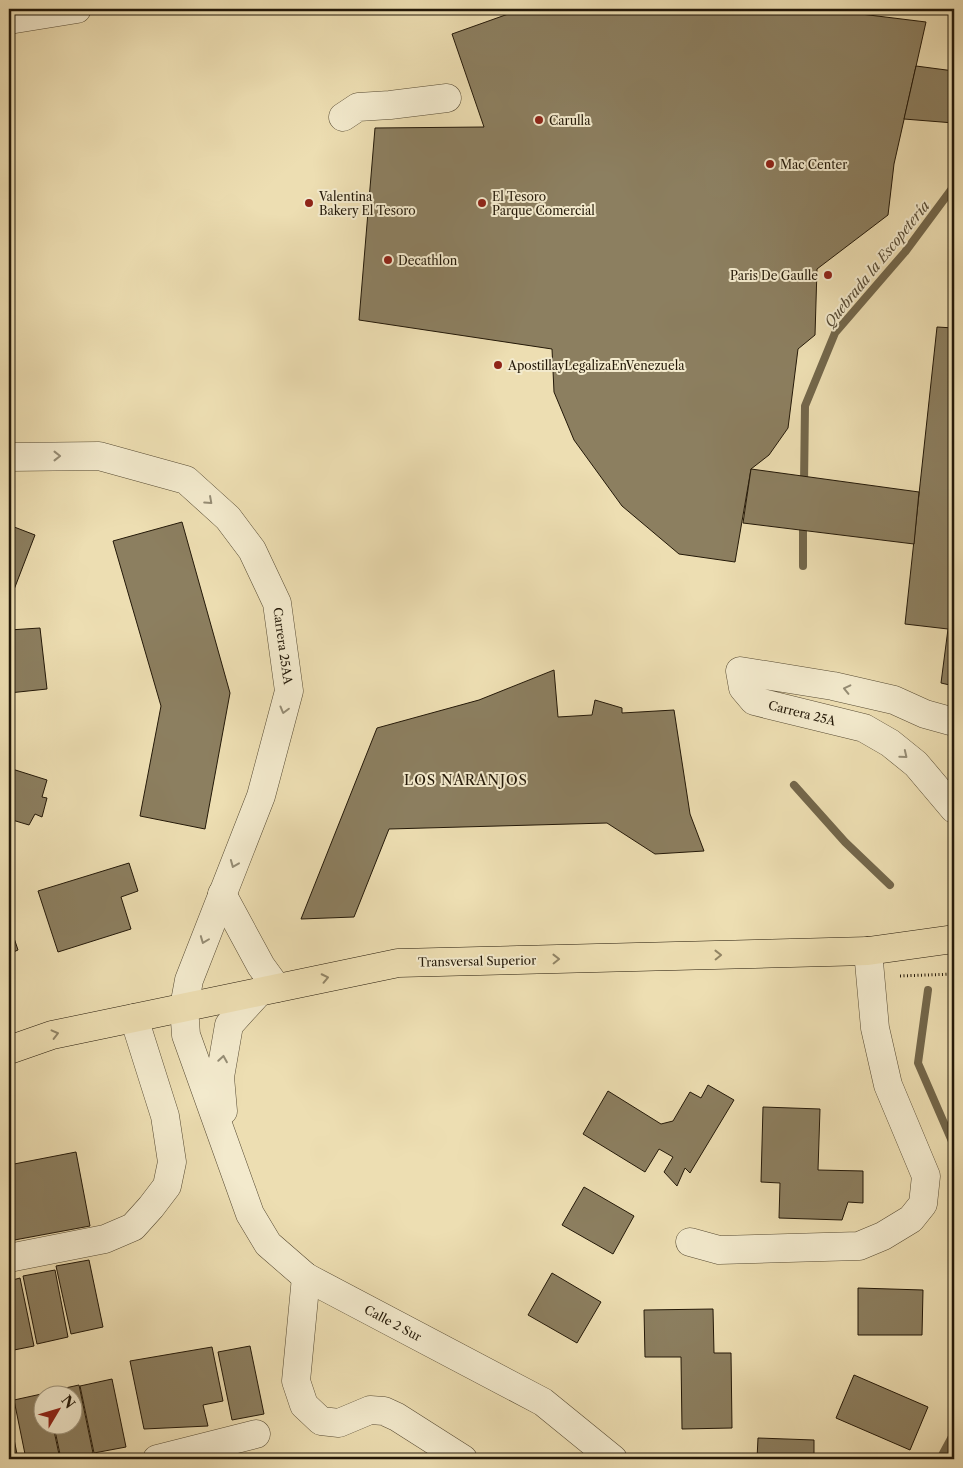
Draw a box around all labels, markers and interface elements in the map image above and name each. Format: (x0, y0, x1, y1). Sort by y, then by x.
place label: Carulla (549, 113, 591, 128)
marker: Carulla (533, 114, 545, 126)
place label: Mac Center (780, 157, 847, 172)
marker: Mac Center (764, 158, 776, 170)
place label: Valentina Bakery El Tesoro (318, 189, 416, 218)
place label: El Tesoro Parque Comercial (492, 189, 595, 218)
marker: Valentina Bakery El Tesoro (303, 197, 315, 209)
marker: El Tesoro Parque Comercial (476, 197, 488, 209)
water label: Quebrada la Escopetería (820, 197, 934, 331)
place label: Decathlon (398, 253, 458, 268)
marker: Decathlon (382, 254, 394, 266)
place label: Paris De Gaulle (730, 268, 818, 283)
marker: Paris De Gaulle (822, 269, 834, 281)
place label: ApostillayLegalizaEnVenezuela (507, 358, 685, 373)
marker: ApostillayLegalizaEnVenezuela (492, 359, 504, 371)
one-way arrow (54, 451, 62, 461)
one-way arrow (203, 495, 212, 504)
street label: Carrera 25AA (270, 606, 296, 687)
one-way arrow (842, 684, 851, 695)
street label: Carrera 25A (767, 697, 838, 729)
one-way arrow (280, 705, 290, 713)
one-way arrow (899, 749, 908, 758)
district label: LOS NARANJOS (404, 771, 528, 789)
one-way arrow (230, 859, 240, 868)
one-way arrow (200, 935, 210, 943)
one-way arrow (715, 949, 723, 960)
street label: Transversal Superior (418, 952, 536, 970)
one-way arrow (552, 953, 560, 964)
one-way arrow (321, 973, 329, 984)
one-way arrow (50, 1030, 59, 1040)
one-way arrow (218, 1054, 228, 1063)
street label: Calle 2 Sur (362, 1302, 424, 1344)
north arrow (32, 1386, 82, 1436)
text: N (57, 1392, 79, 1412)

